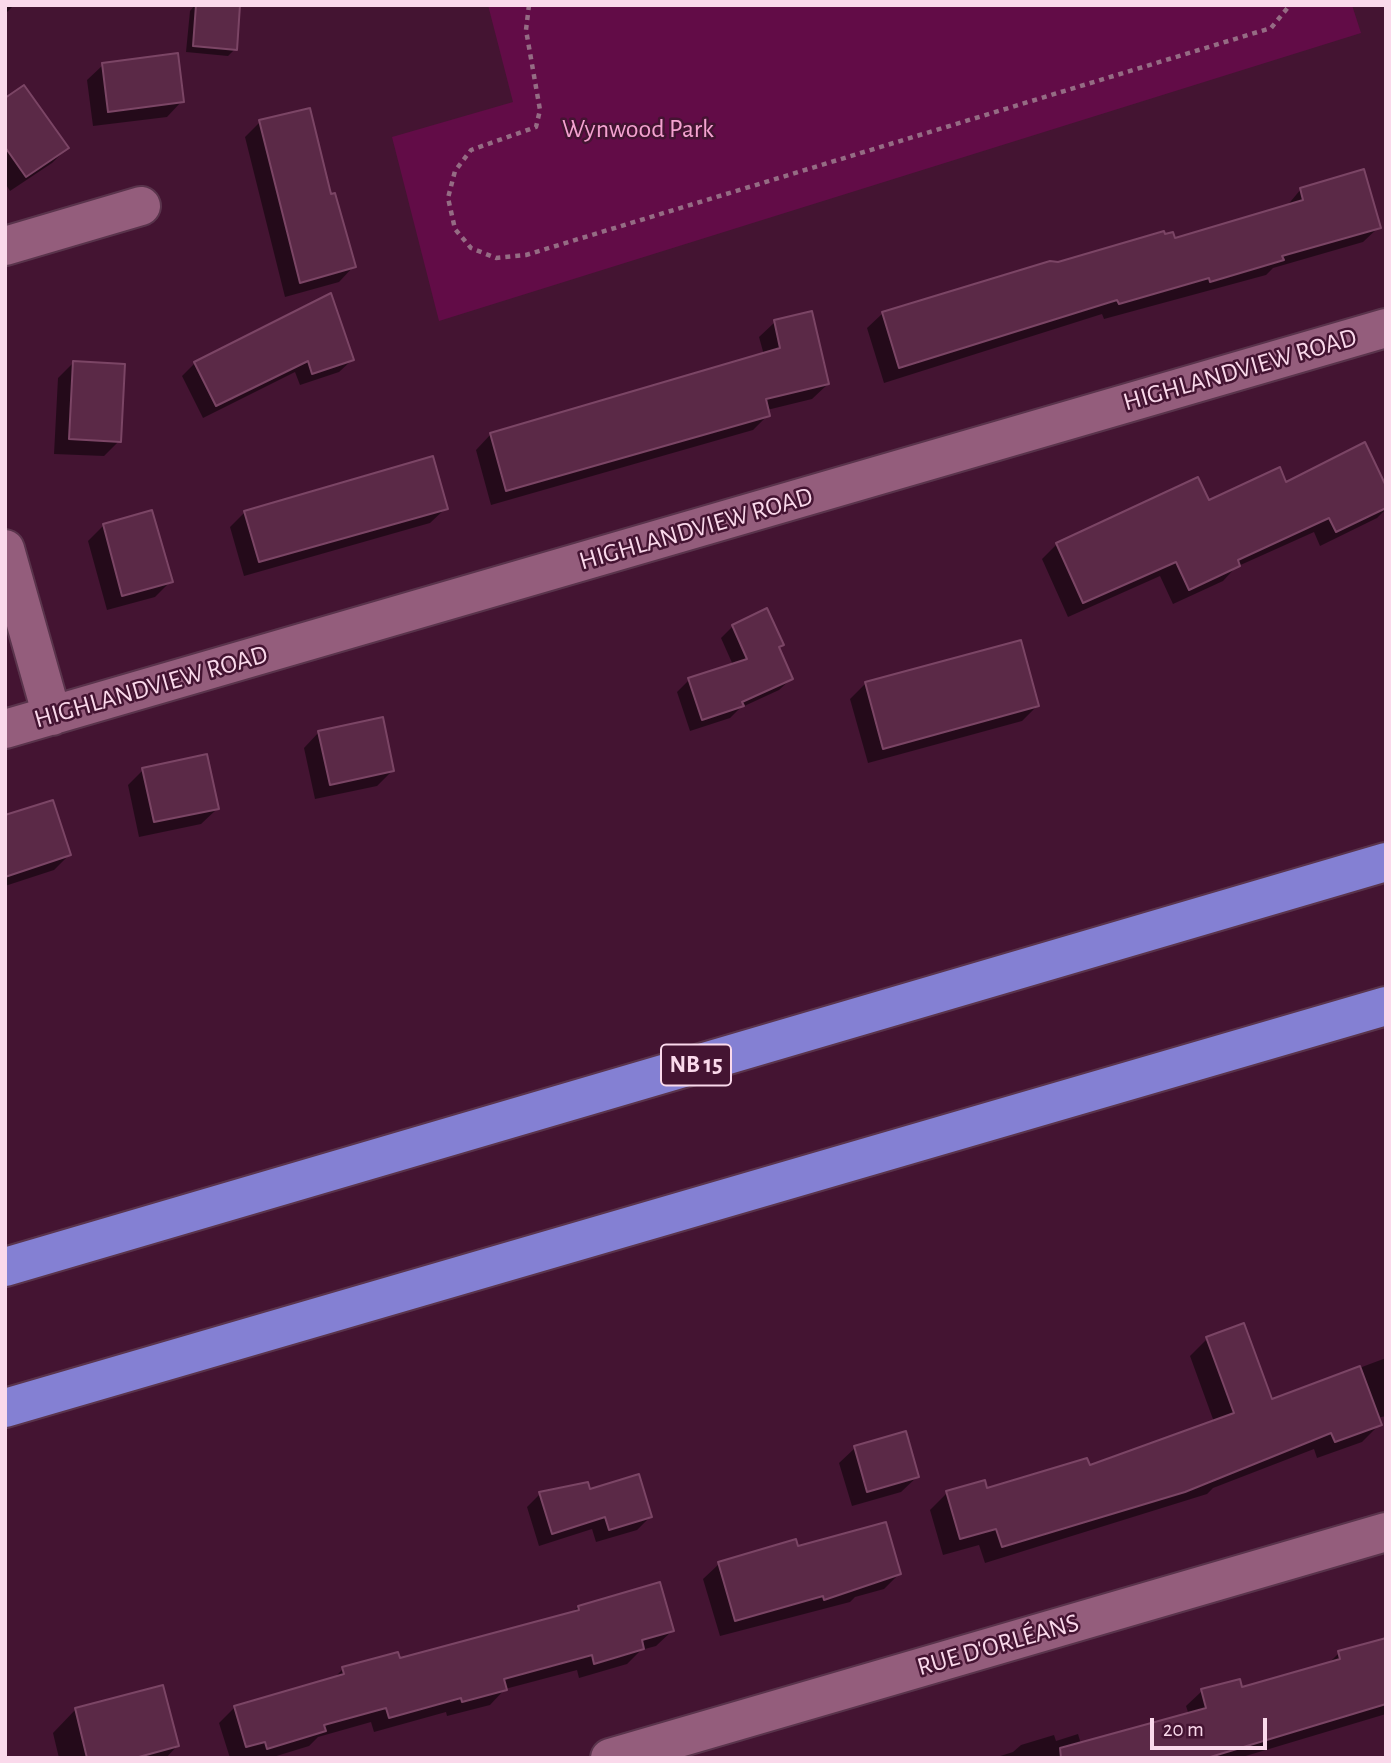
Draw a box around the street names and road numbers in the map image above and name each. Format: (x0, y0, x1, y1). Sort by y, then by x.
street label: HIGHLANDVIEW ROAD (1120, 322, 1360, 418)
street label: HIGHLANDVIEW ROAD (576, 481, 816, 577)
street label: HIGHLANDVIEW ROAD (31, 639, 271, 735)
road number: NB 15 (661, 1044, 731, 1086)
street label: RUE D'ORLÉANS (914, 1607, 1082, 1683)

